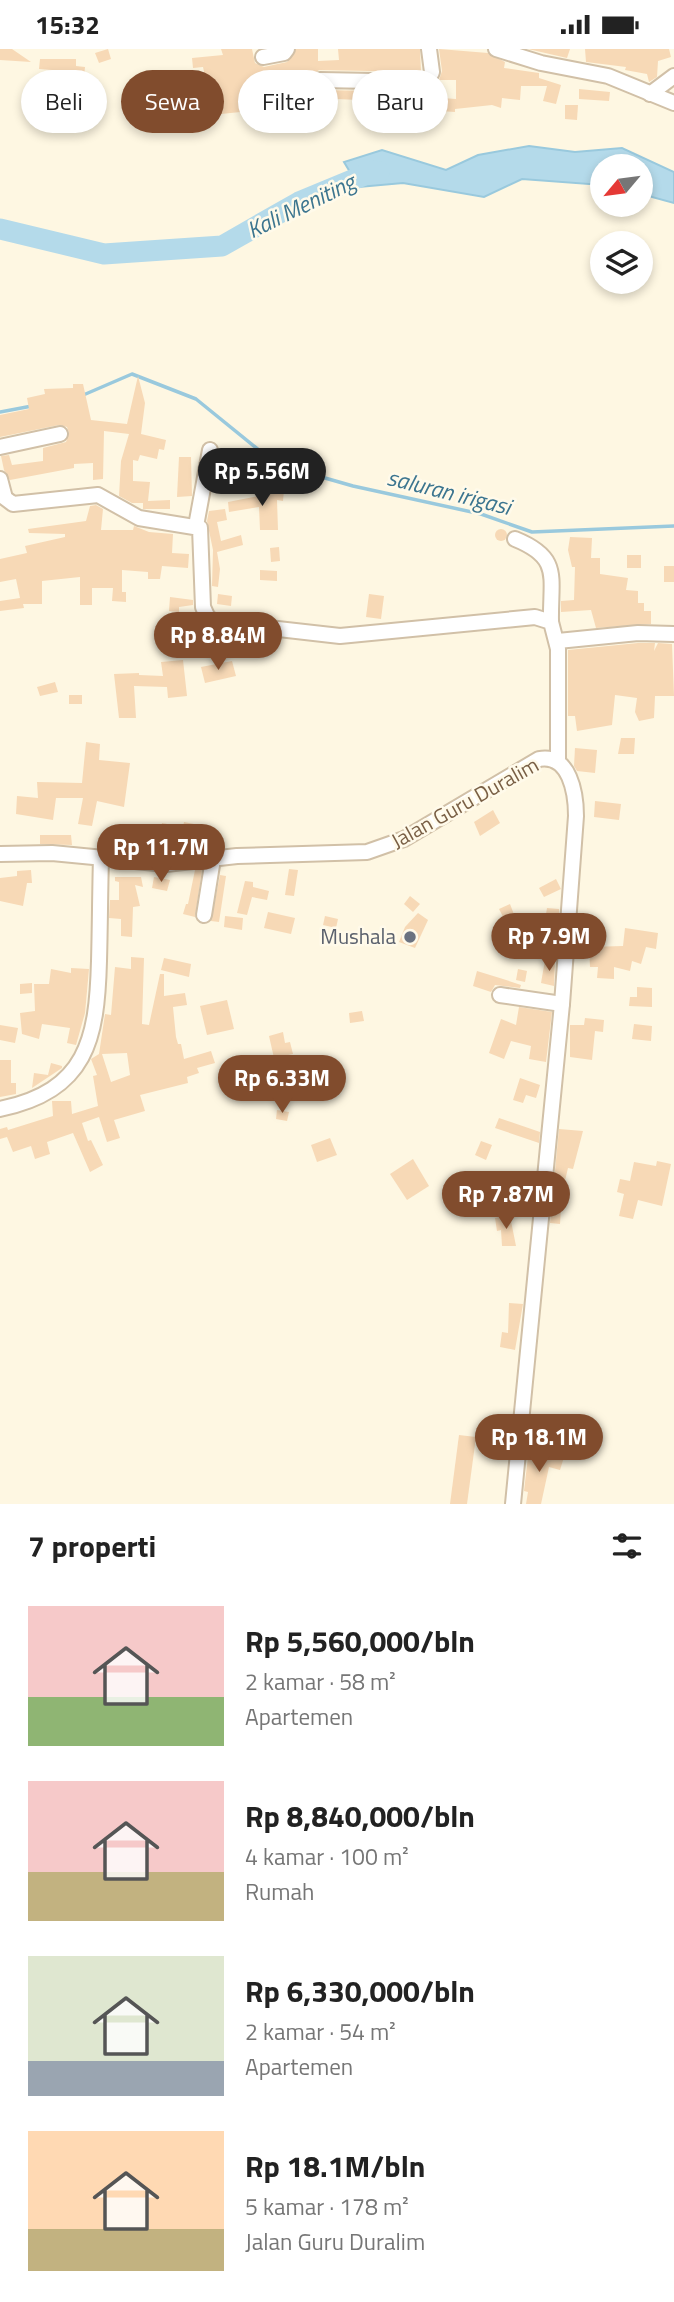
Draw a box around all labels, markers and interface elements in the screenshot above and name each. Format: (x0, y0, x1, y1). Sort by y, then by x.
text: 15:32 (35, 5, 100, 44)
chip: Beli (21, 70, 107, 133)
chip: Sewa (121, 70, 224, 133)
chip: Filter (238, 70, 338, 133)
chip: Baru (352, 70, 448, 133)
north arrow (590, 154, 653, 217)
map controls (590, 154, 653, 294)
water label: Kali Meniting (241, 163, 363, 247)
button: layers (590, 231, 653, 294)
pin: Rp 5.56M (190, 449, 334, 508)
text: Rp 5.56M (214, 453, 310, 488)
water label: saluran irigasi (384, 459, 517, 524)
pin: Rp 8.84M (146, 613, 290, 672)
text: Rp 8.84M (170, 617, 266, 652)
street label: Jalan Guru Duralim (385, 748, 544, 856)
pin: Rp 11.7M (89, 825, 233, 884)
text: Rp 11.7M (113, 829, 209, 864)
pin: Rp 7.9M (484, 913, 614, 973)
text: Rp 7.9M (507, 918, 591, 953)
place label: Mushala (320, 920, 396, 952)
marker: Mushala (402, 929, 418, 945)
pin: Rp 6.33M (210, 1055, 354, 1115)
text: Rp 6.33M (234, 1060, 330, 1095)
pin: Rp 7.87M (434, 1171, 578, 1231)
text: Rp 7.87M (458, 1176, 554, 1211)
pin: Rp 18.1M (467, 1415, 611, 1474)
text: Rp 18.1M (491, 1419, 587, 1454)
text: 7 properti (28, 1523, 156, 1569)
icon: filters (608, 1527, 646, 1565)
text: Rp 5,560,000/bln (245, 1618, 475, 1664)
icon: home (84, 1634, 168, 1718)
text: 2 kamar · 58 m² (245, 1664, 396, 1699)
text: Apartemen (245, 1699, 353, 1734)
text: Rp 8,840,000/bln (245, 1793, 475, 1839)
icon: home (84, 1809, 168, 1893)
text: 4 kamar · 100 m² (245, 1839, 409, 1874)
text: Rumah (245, 1874, 314, 1909)
text: Rp 6,330,000/bln (245, 1968, 475, 2014)
icon: home (84, 1984, 168, 2068)
text: 2 kamar · 54 m² (245, 2014, 396, 2049)
text: Apartemen (245, 2049, 353, 2084)
text: Rp 18.1M/bln (245, 2143, 425, 2189)
icon: home (84, 2159, 168, 2243)
text: 5 kamar · 178 m² (245, 2189, 409, 2224)
text: Jalan Guru Duralim (245, 2224, 425, 2259)

